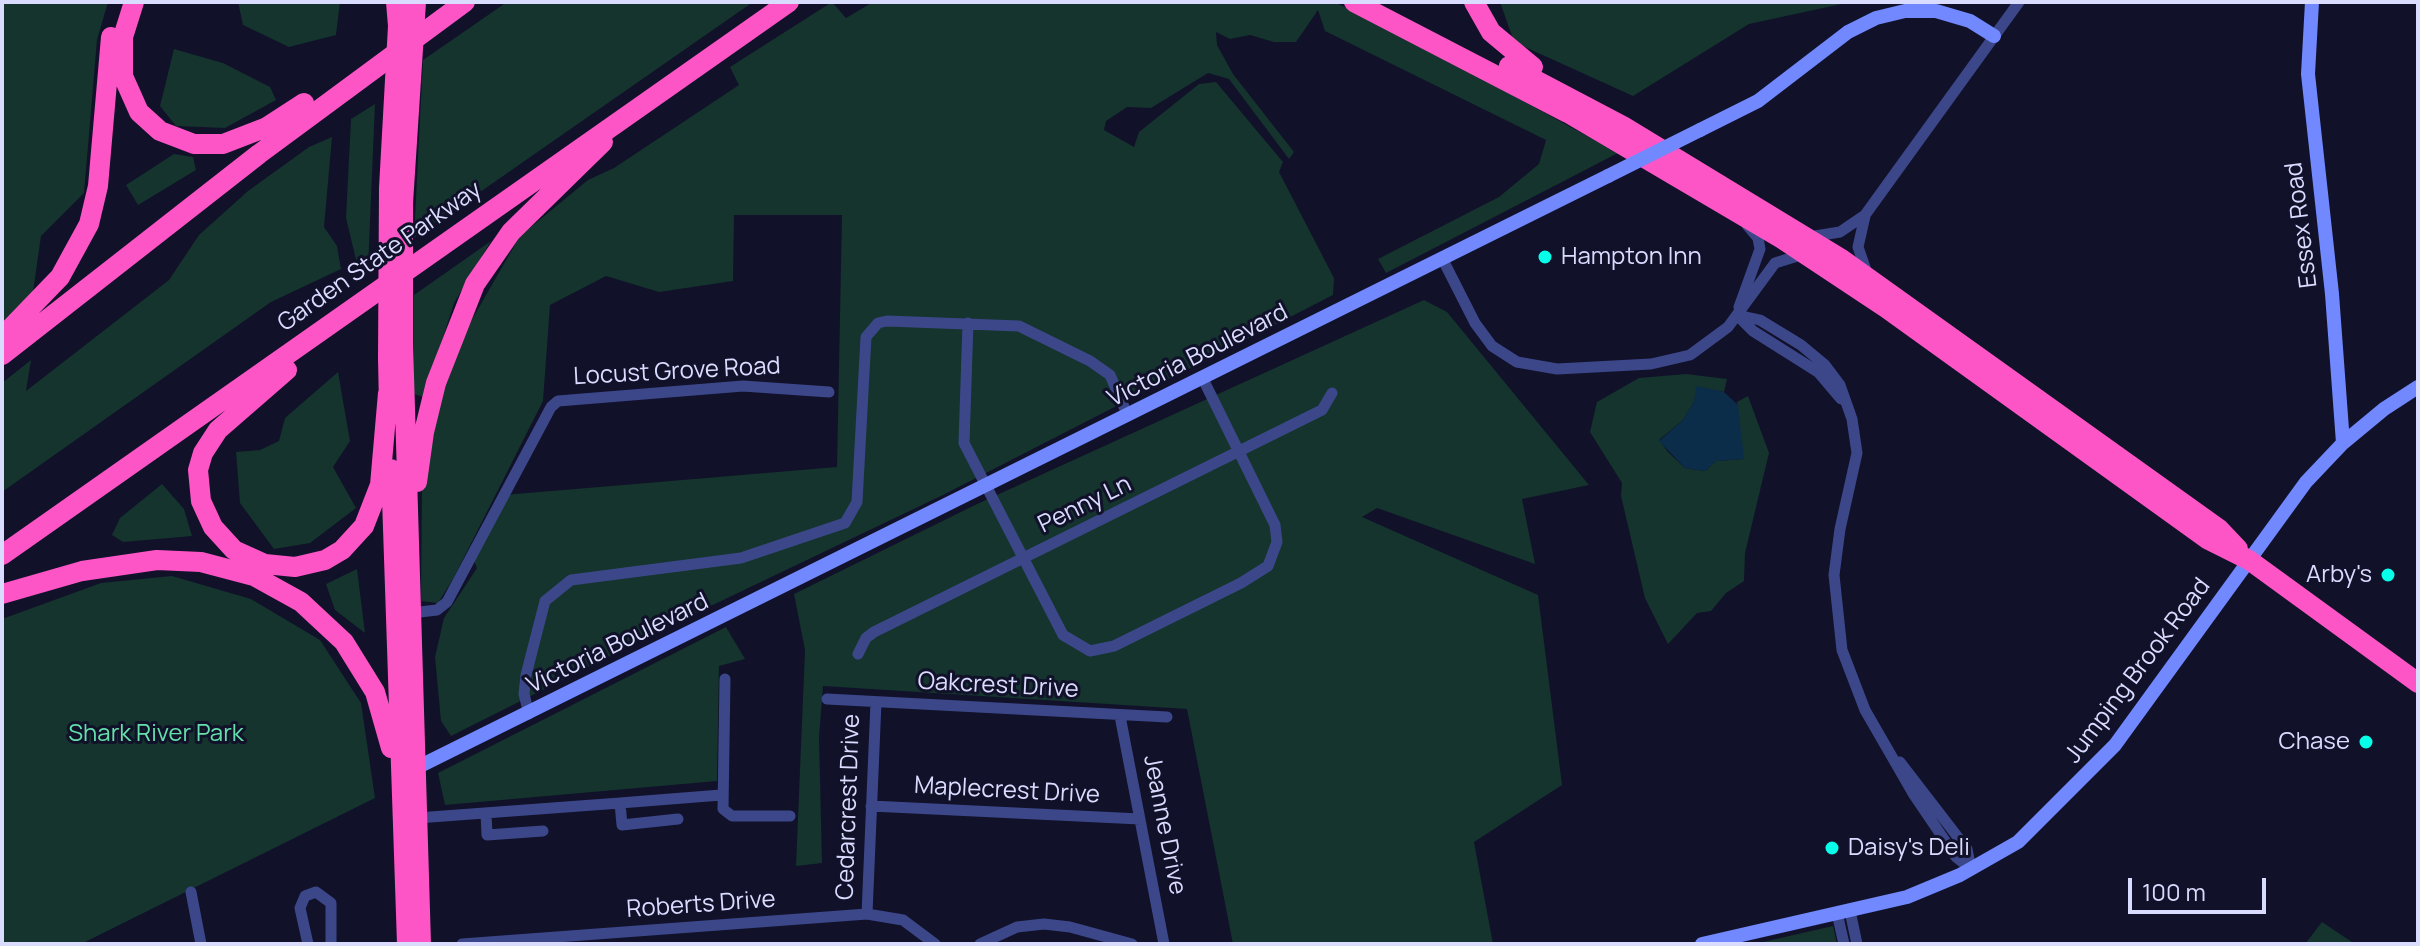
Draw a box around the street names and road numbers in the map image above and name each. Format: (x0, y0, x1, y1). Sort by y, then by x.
street label: Essex Road (2280, 160, 2324, 290)
street label: Garden State Parkway (273, 176, 487, 338)
street label: Victoria Boulevard (1103, 298, 1293, 414)
street label: Locust Grove Road (573, 352, 781, 392)
street label: Penny Ln (1034, 470, 1136, 540)
street label: Jumping Brook Road (2059, 573, 2217, 769)
street label: Victoria Boulevard (523, 588, 713, 700)
street label: Oakcrest Drive (917, 667, 1079, 705)
street label: Cedarcrest Drive (831, 714, 867, 900)
street label: Jeanne Drive (1136, 753, 1192, 897)
street label: Maplecrest Drive (913, 772, 1101, 810)
street label: Roberts Drive (626, 885, 776, 925)

